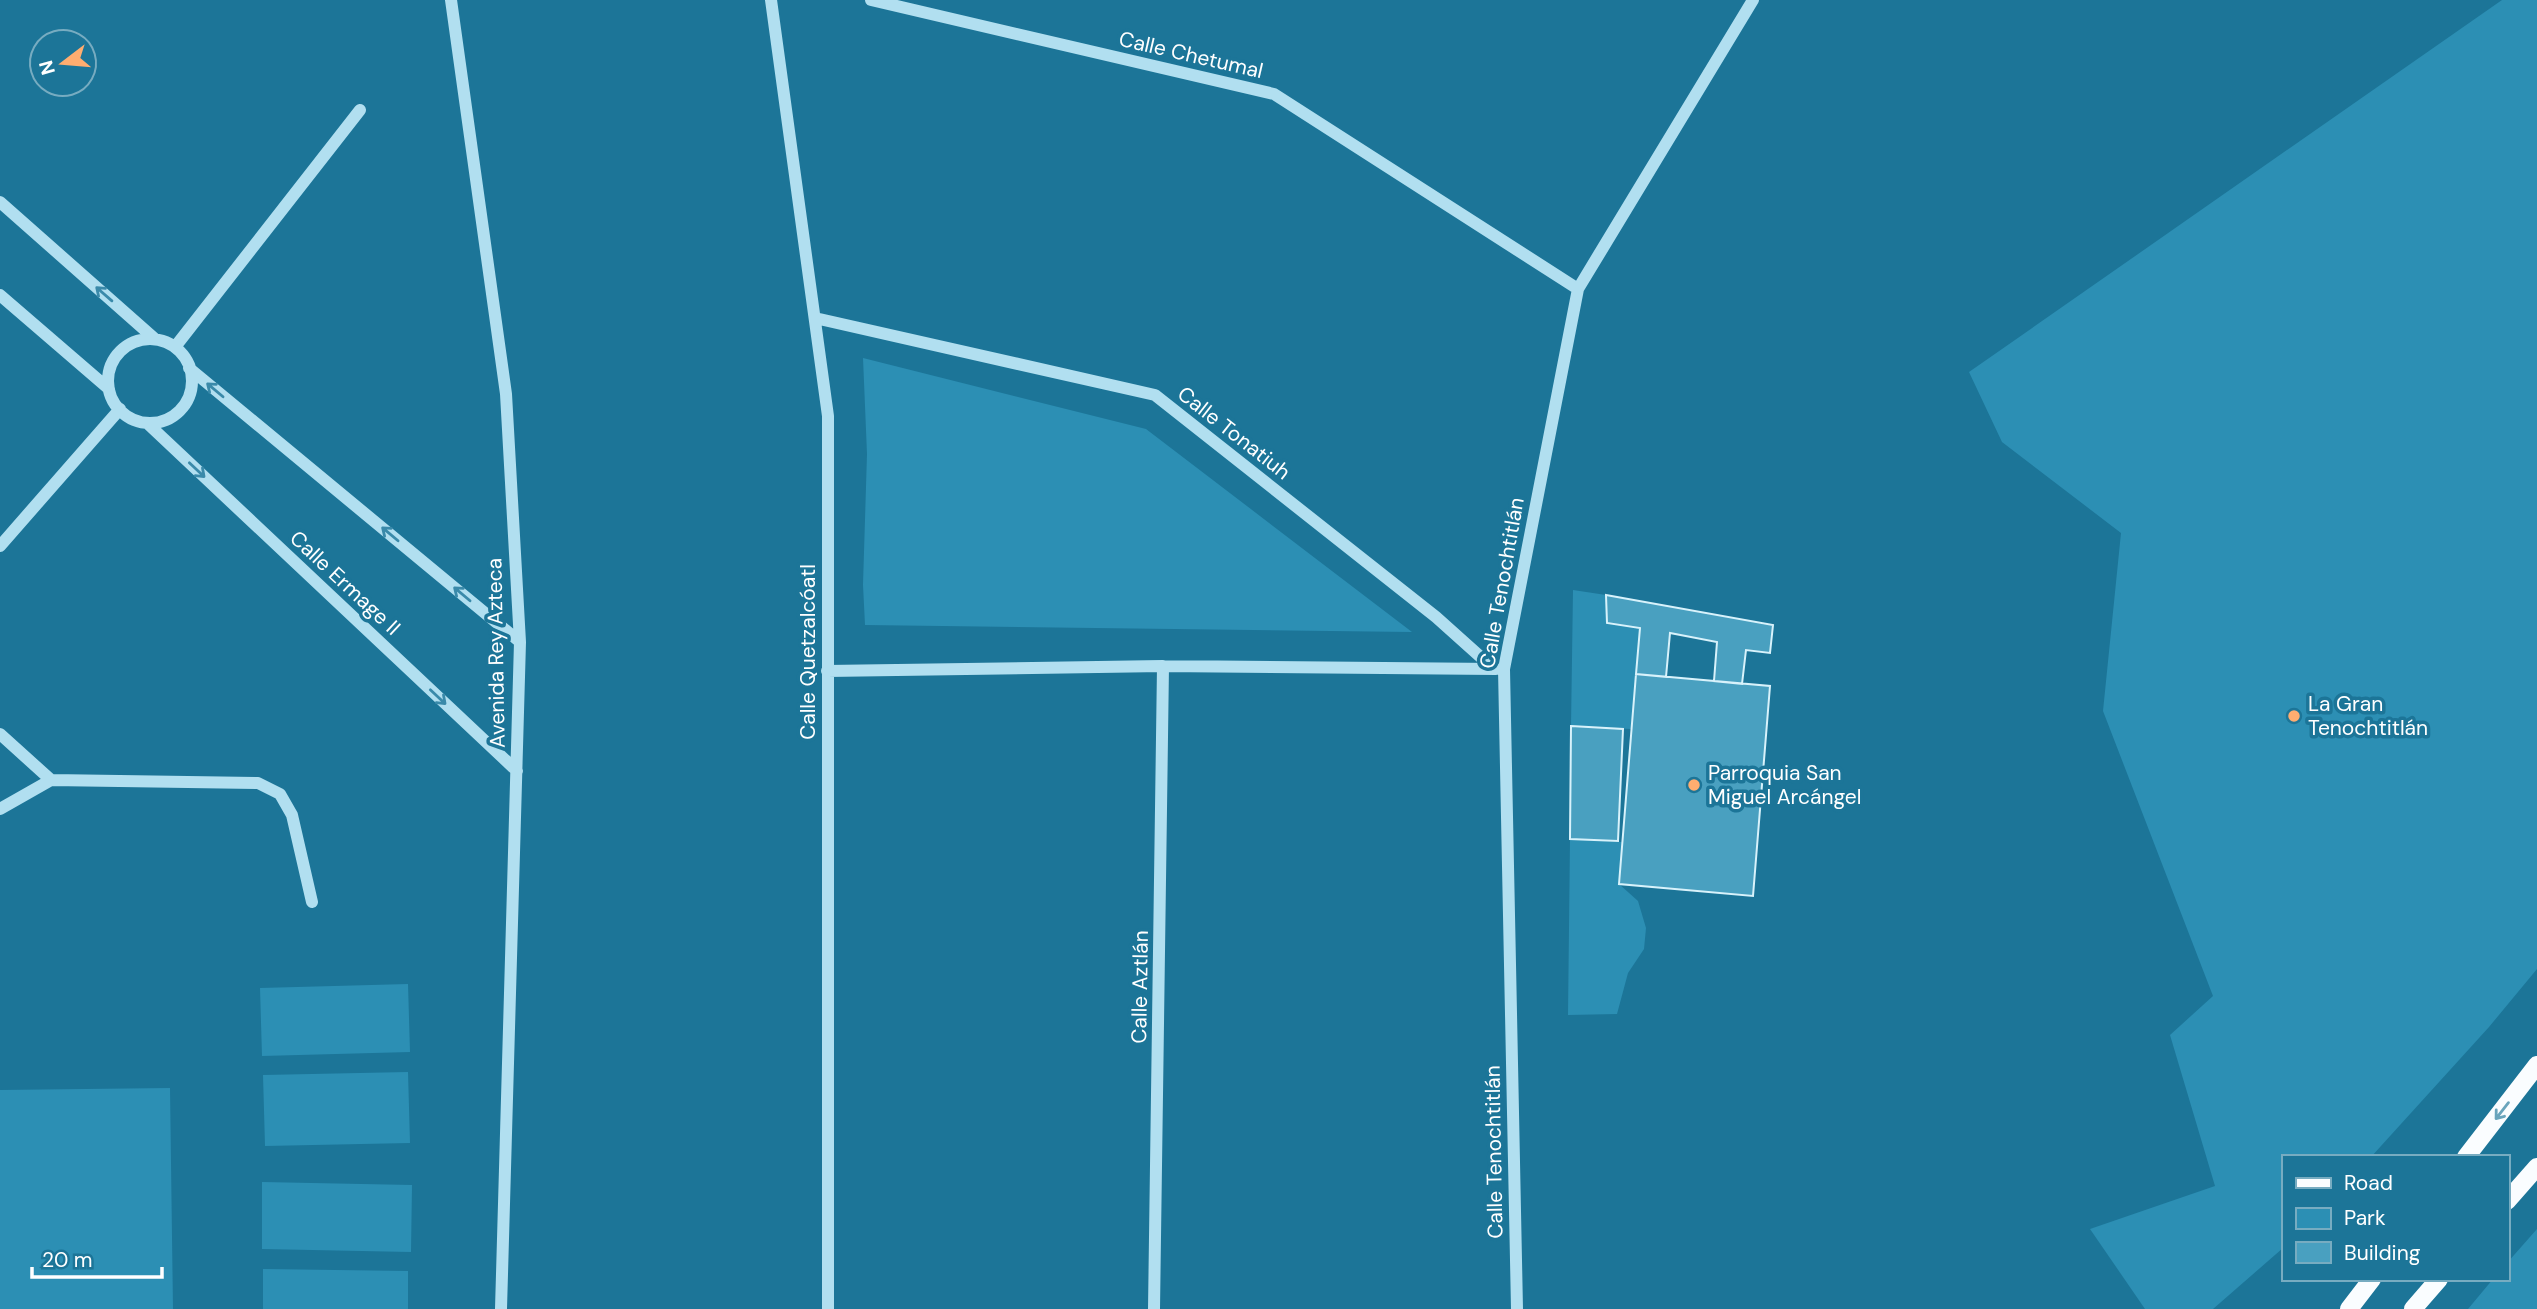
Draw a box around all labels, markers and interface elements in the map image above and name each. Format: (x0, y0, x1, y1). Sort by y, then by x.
street label: Calle Chetumal (1116, 25, 1266, 85)
north arrow (28, 28, 98, 98)
text: N (33, 57, 61, 78)
one-way arrow (95, 286, 113, 302)
street label: Calle Tonatiuh (1172, 380, 1296, 486)
one-way arrow (206, 382, 224, 397)
one-way arrow (188, 461, 205, 478)
street label: Calle Tenochtitlán (1473, 495, 1531, 671)
street label: Calle Ermage II (284, 524, 406, 642)
one-way arrow (381, 527, 399, 542)
street label: Avenida Rey Azteca (480, 558, 512, 748)
street label: Calle Quetzalcóatl (794, 564, 822, 740)
one-way arrow (454, 586, 472, 602)
one-way arrow (429, 689, 447, 705)
place label: La Gran Tenochtitlán (2308, 690, 2428, 742)
marker: La Gran Tenochtitlán (2286, 708, 2302, 724)
place label: Parroquia San Miguel Arcángel (1708, 759, 1861, 811)
marker: Parroquia San Miguel Arcángel (1686, 777, 1702, 793)
street label: Calle Aztlán (1125, 930, 1155, 1044)
street label: Calle Tenochtitlán (1478, 1065, 1510, 1239)
one-way arrow (2494, 1101, 2509, 1120)
legend (2282, 1155, 2509, 1281)
text: Road (2344, 1169, 2393, 1197)
text: Park (2344, 1204, 2386, 1232)
scale bar (32, 1236, 161, 1280)
text: Building (2344, 1239, 2421, 1267)
text: 20 m (42, 1246, 93, 1274)

